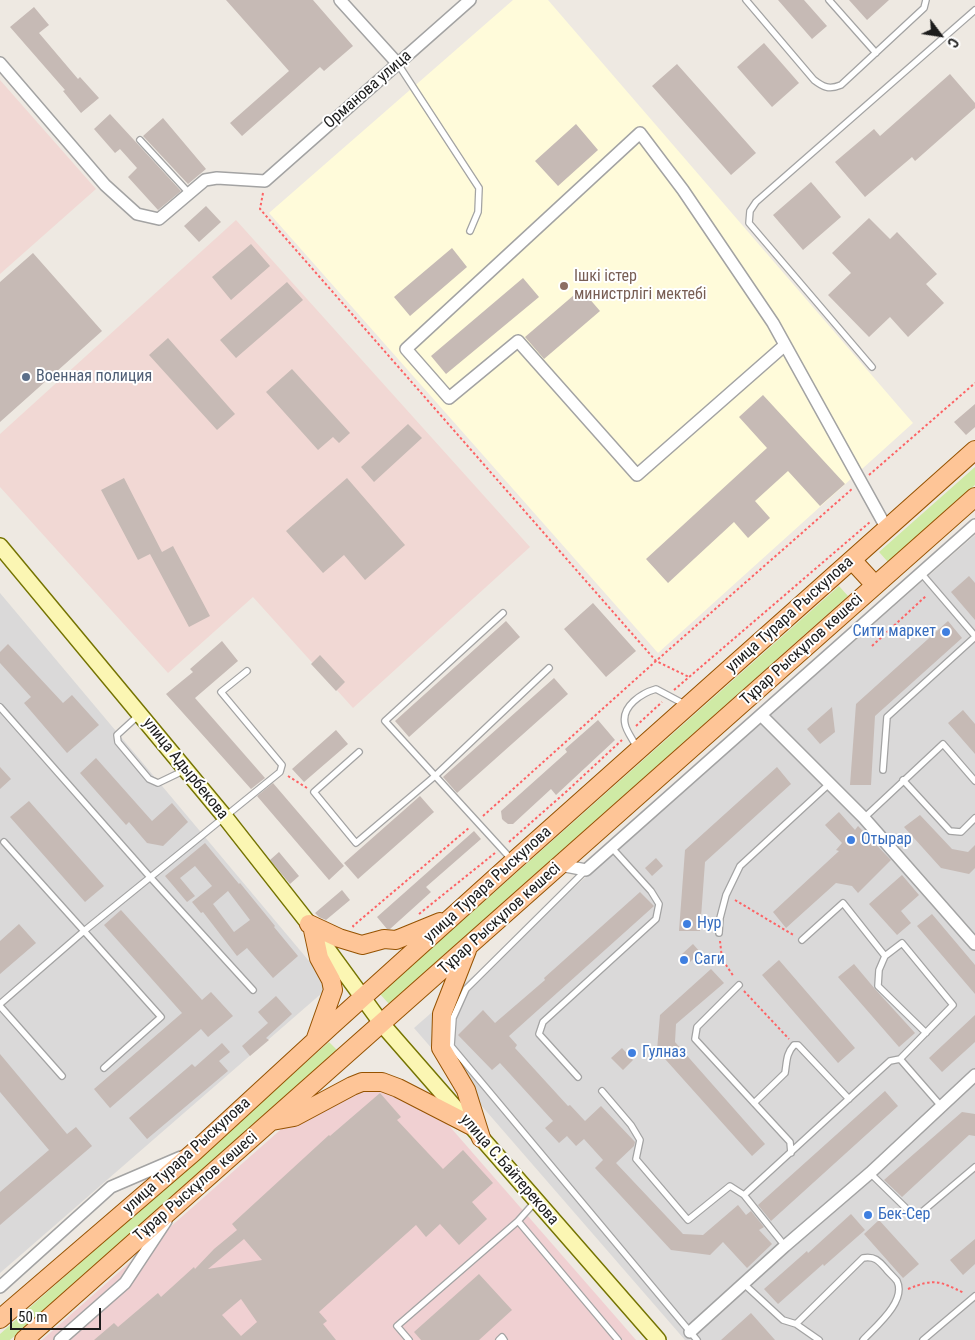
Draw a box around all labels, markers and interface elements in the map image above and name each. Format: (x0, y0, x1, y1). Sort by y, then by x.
north arrow (915, 10, 965, 60)
text: С (944, 35, 962, 50)
street label: Орманова улица (320, 47, 416, 133)
place label: Ішкі істер министрлігі мектебі (574, 267, 707, 305)
marker: Ішкі істер министрлігі мектебі (558, 280, 570, 292)
place label: Военная полиция (36, 367, 152, 387)
marker: Военная полиция (20, 371, 32, 383)
street label: улица Турара Рыскулова (722, 553, 858, 677)
street label: Тұрар Рыскұлов көшесі (737, 590, 867, 710)
place label: Сити маркет (852, 622, 936, 642)
marker: Сити маркет (940, 626, 952, 638)
street label: улица Адырбекова (138, 714, 232, 824)
street label: улица Турара Рыскулова (420, 823, 556, 947)
place label: Отырар (861, 830, 912, 850)
marker: Отырар (845, 834, 857, 846)
street label: Тұрар Рыскұлов көшесі (435, 859, 565, 979)
place label: Нур (697, 914, 721, 934)
marker: Нур (681, 918, 693, 930)
place label: Саги (694, 950, 725, 970)
marker: Саги (678, 954, 690, 966)
place label: Гулназ (642, 1043, 686, 1063)
marker: Гулназ (626, 1047, 638, 1059)
street label: улица Турара Рыскулова (119, 1094, 255, 1218)
street label: улица С.Байтерекова (456, 1111, 562, 1229)
street label: Тұрар Рыскұлов көшесі (130, 1128, 262, 1246)
place label: Бек-Сер (878, 1205, 930, 1225)
marker: Бек-Сер (862, 1209, 874, 1221)
scale bar (12, 1298, 104, 1330)
text: 50 m (18, 1308, 48, 1326)

